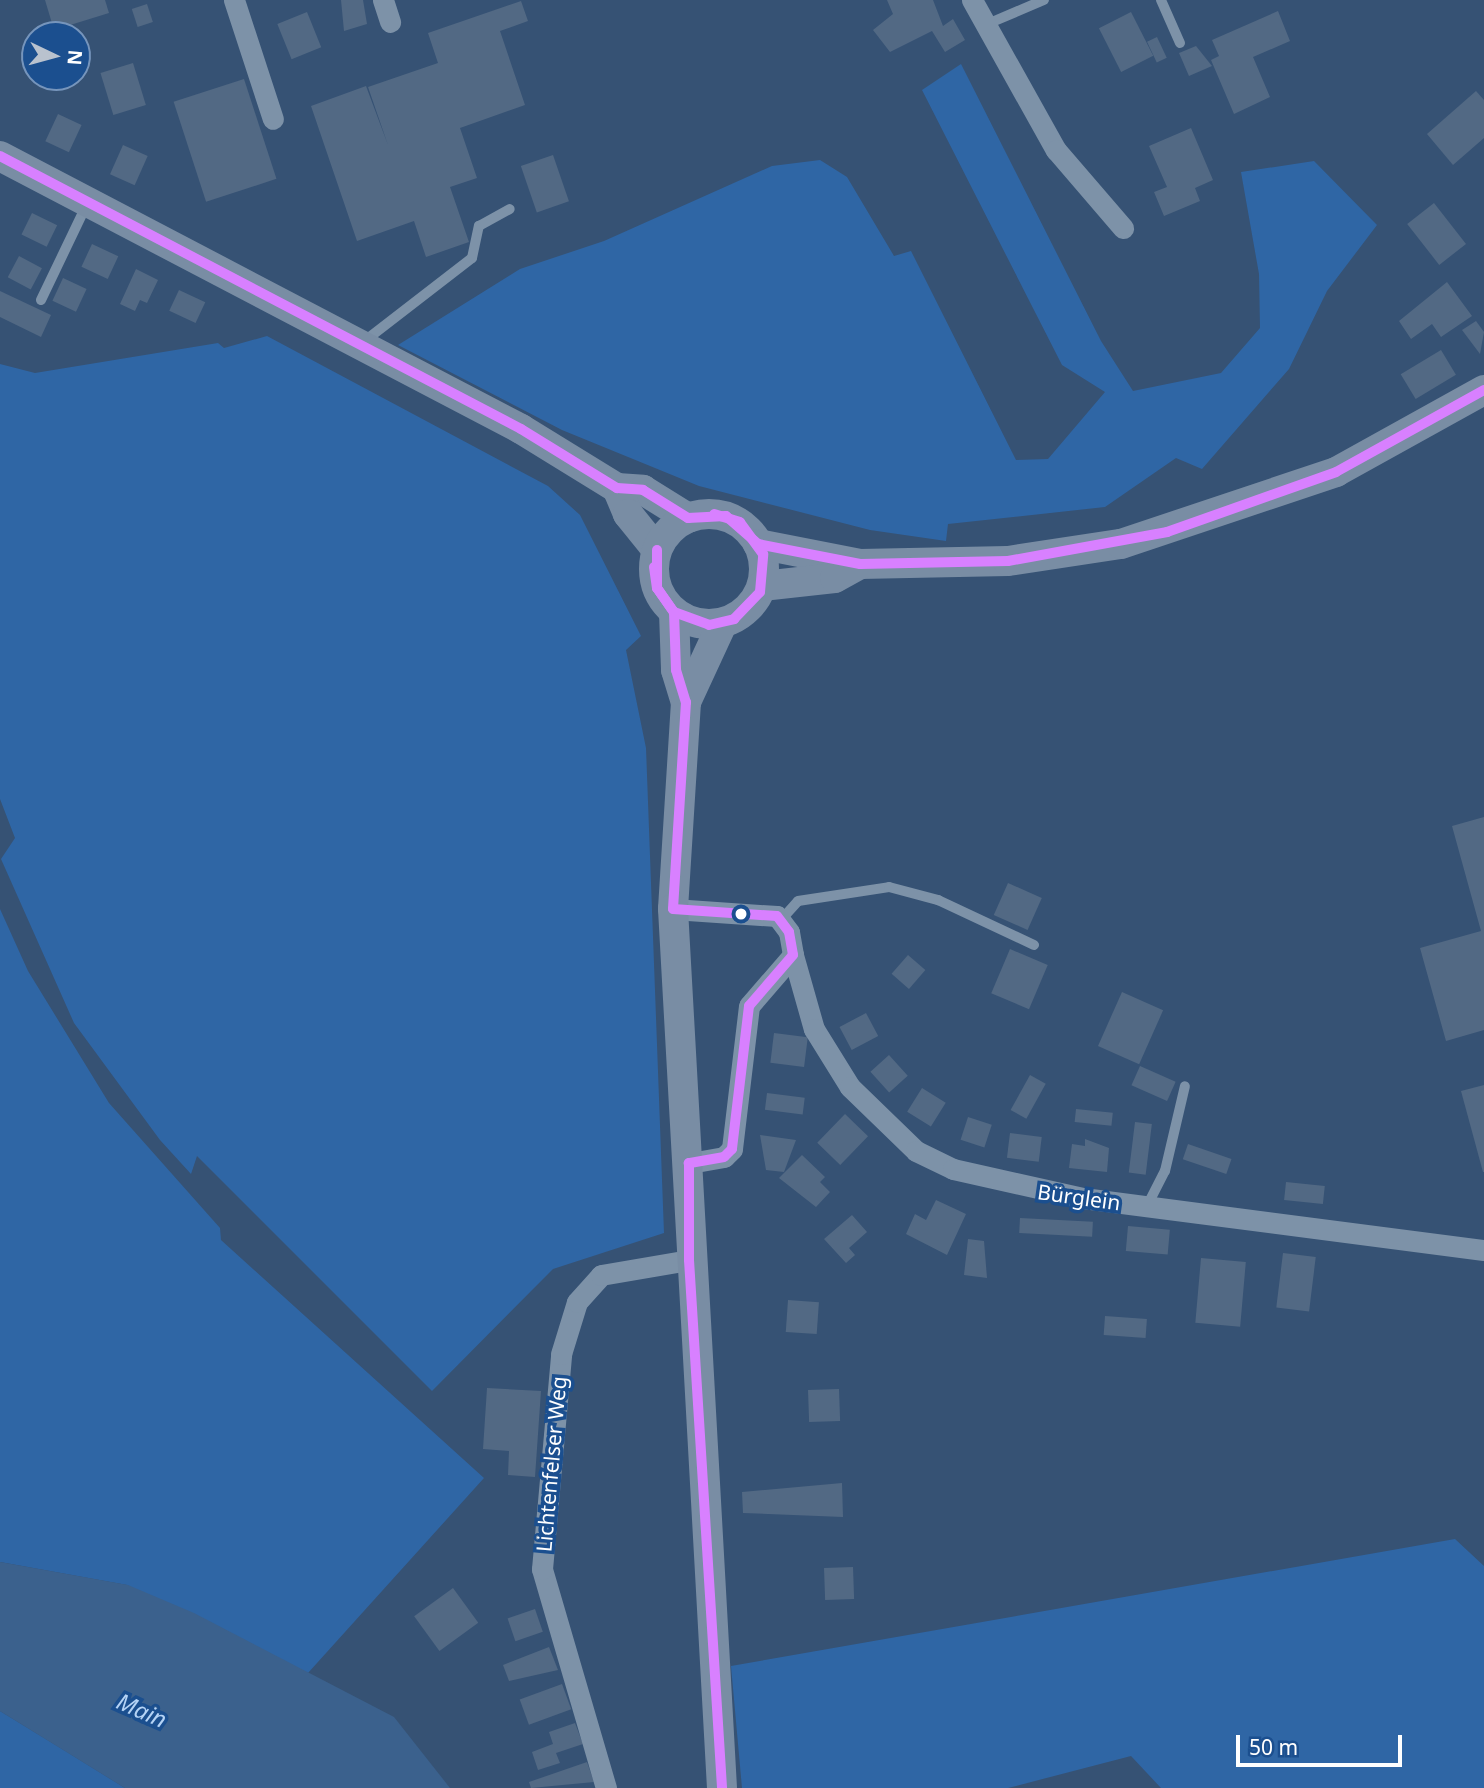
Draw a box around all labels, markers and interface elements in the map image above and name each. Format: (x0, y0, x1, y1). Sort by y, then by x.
north arrow (21, 21, 91, 91)
text: N (61, 49, 89, 66)
unlabelled marker (734, 907, 748, 921)
street label: Bürglein (1036, 1179, 1122, 1215)
street label: Lichtenfelser Weg (531, 1375, 571, 1553)
water label: Main (113, 1687, 171, 1733)
scale bar (1239, 1722, 1405, 1766)
text: 50 m (1249, 1733, 1298, 1761)

